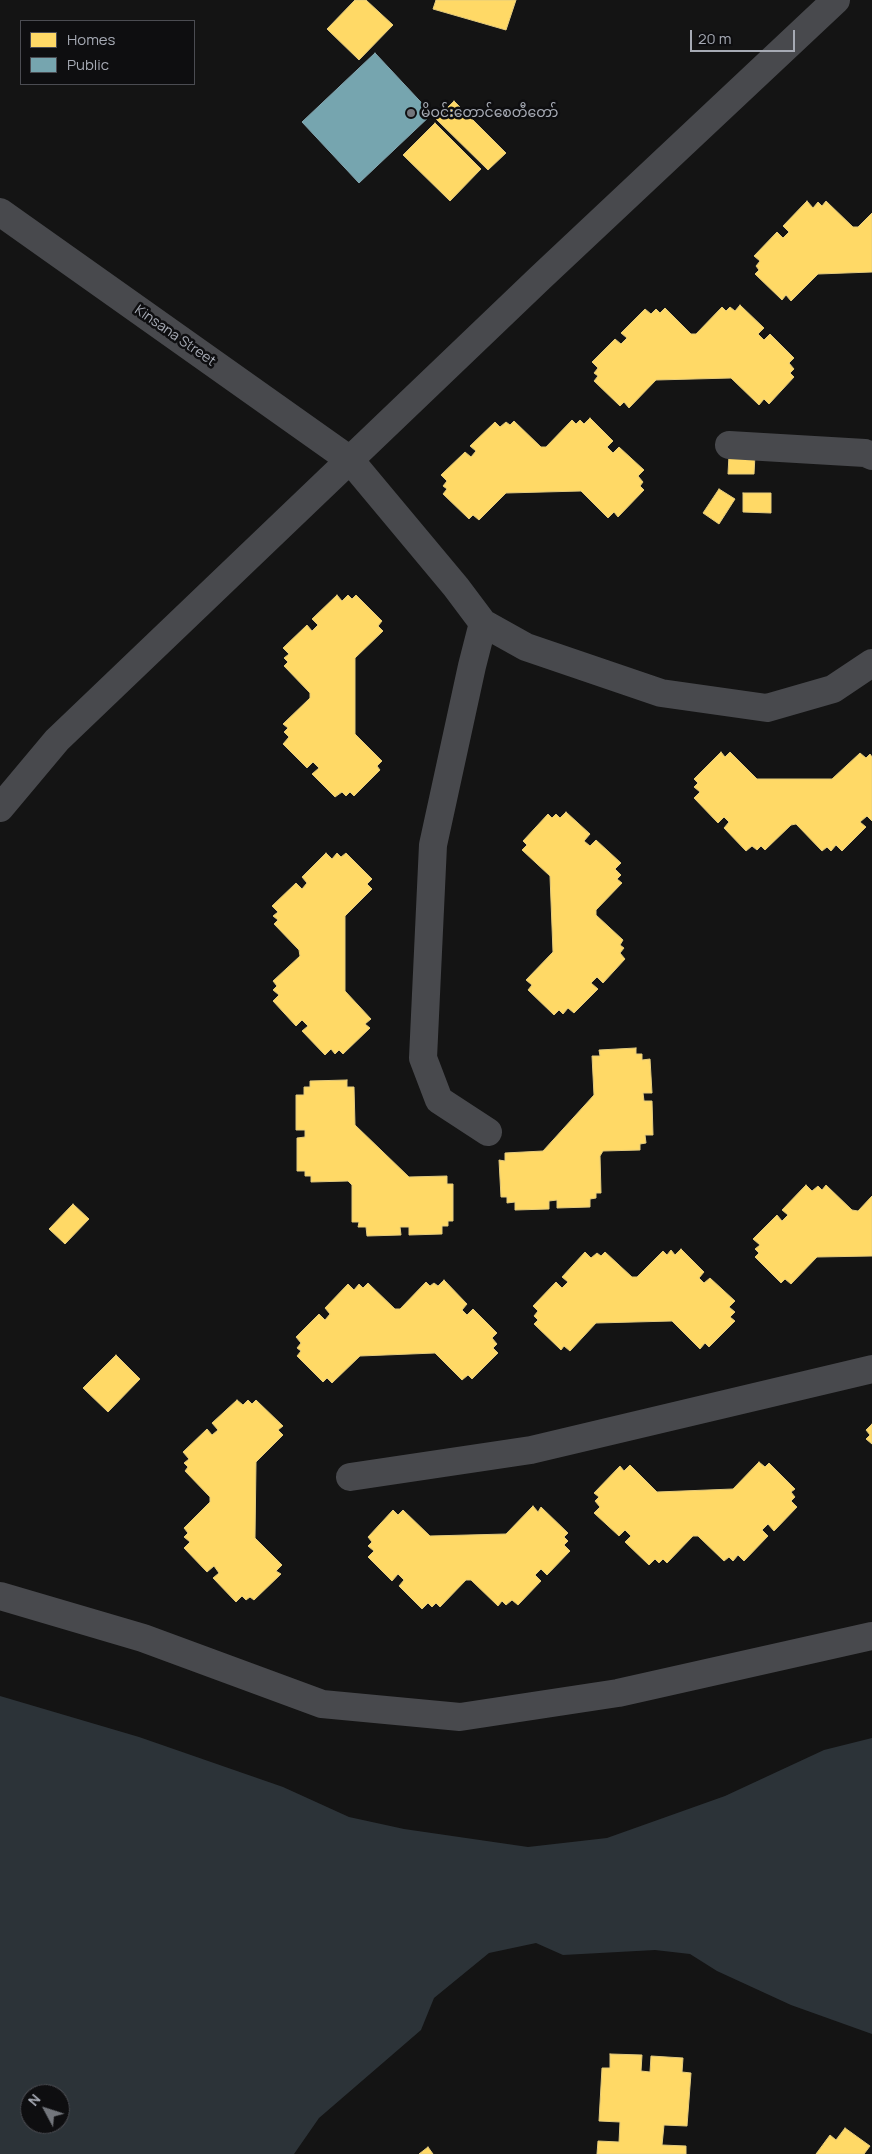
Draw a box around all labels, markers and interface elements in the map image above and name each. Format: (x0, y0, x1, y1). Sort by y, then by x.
legend (20, 20, 195, 85)
scale bar (692, 20, 797, 52)
text: 20 m (698, 28, 731, 49)
text: Homes (67, 29, 115, 50)
text: Public (67, 54, 109, 75)
place label: မိဝင်းတောင်စေတီတော် (421, 105, 558, 121)
marker: မိဝင်းတောင်စေတီတော် (405, 107, 417, 119)
street label: Kinsana Street (131, 302, 219, 370)
north arrow (20, 2084, 70, 2134)
text: N (23, 2090, 44, 2110)

